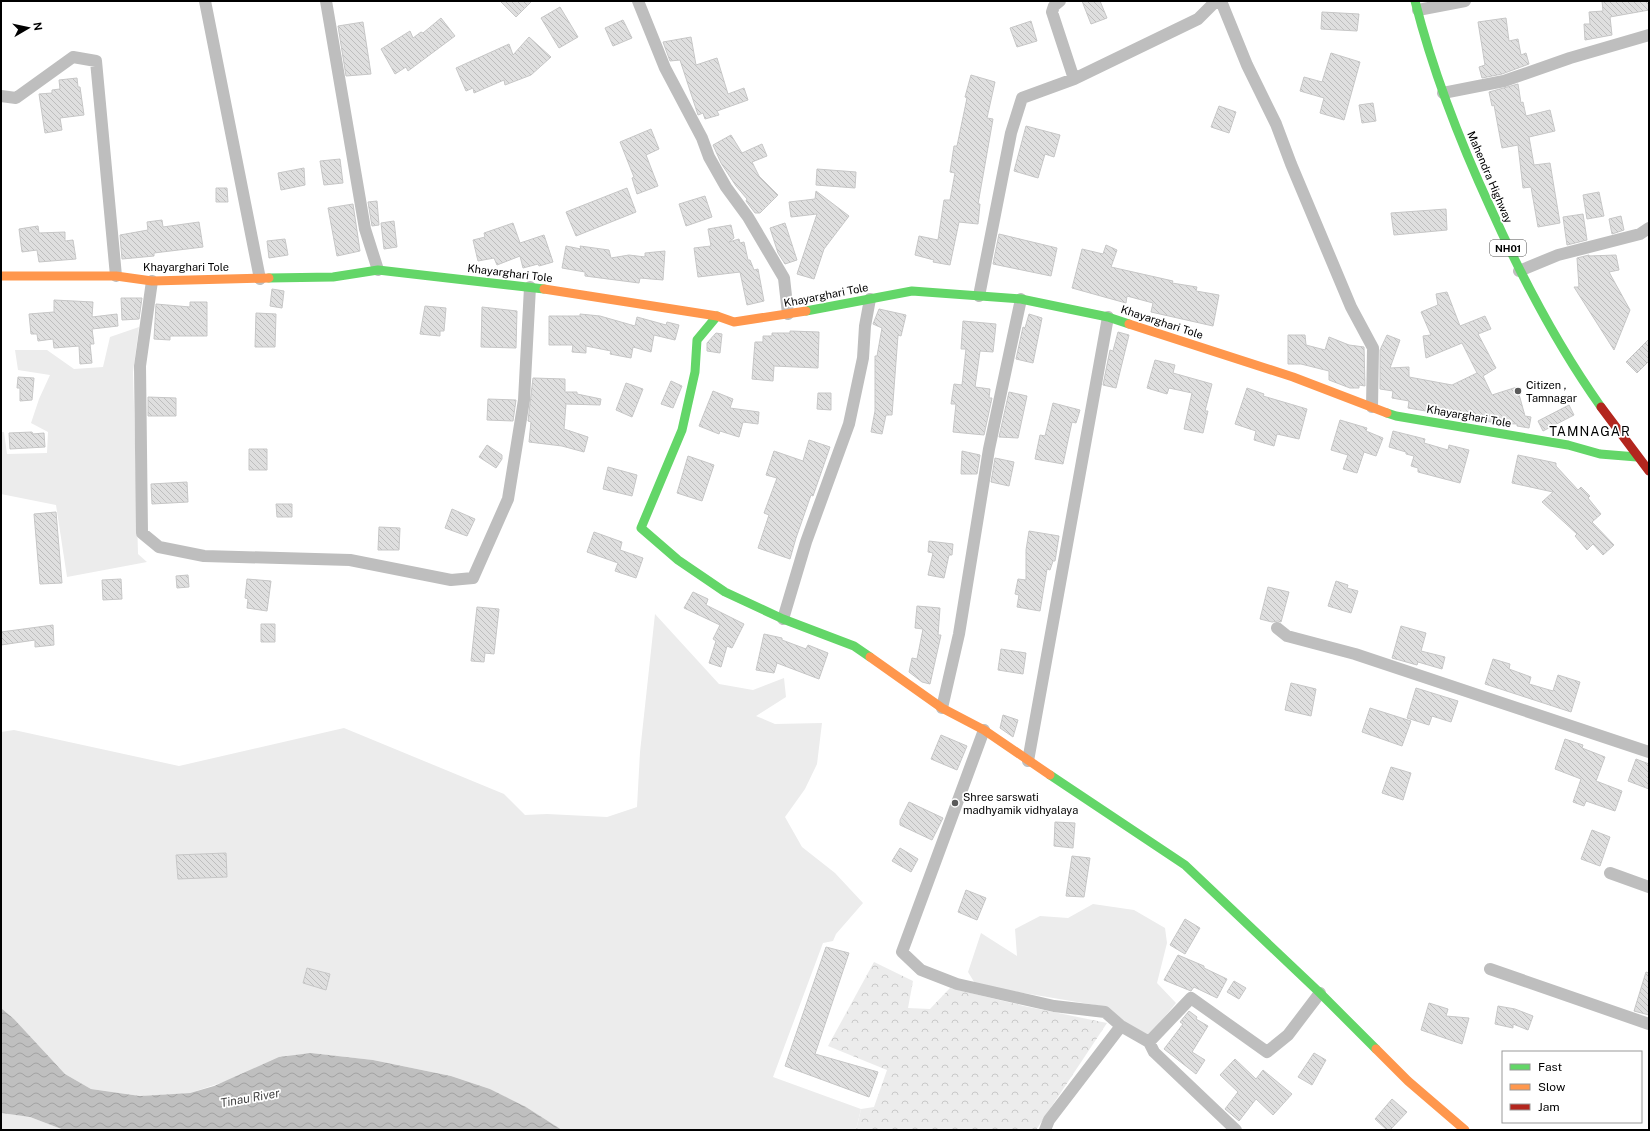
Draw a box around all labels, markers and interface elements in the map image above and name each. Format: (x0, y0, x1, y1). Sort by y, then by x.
north arrow (8, 8, 48, 48)
text: N (31, 21, 44, 32)
street label: Mahendra Highway (1465, 129, 1515, 225)
road number: NH01 (1490, 240, 1526, 256)
street label: Khayarghari Tole (143, 261, 229, 273)
street label: Khayarghari Tole (467, 262, 553, 284)
street label: Khayarghari Tole (783, 281, 869, 309)
street label: Khayarghari Tole (1119, 303, 1205, 341)
place label: Citizen , Tamnagar (1526, 379, 1577, 404)
marker: Citizen , Tamnagar (1513, 386, 1523, 396)
street label: Khayarghari Tole (1426, 403, 1512, 429)
district label: TAMNAGAR (1549, 424, 1631, 439)
place label: Shree sarswati madhyamik vidhyalaya (963, 791, 1078, 816)
marker: Shree sarswati madhyamik vidhyalaya (950, 798, 960, 808)
legend (1502, 1051, 1642, 1123)
text: Fast (1538, 1060, 1563, 1074)
text: Slow (1538, 1080, 1566, 1094)
water label: Tinau River (219, 1086, 281, 1110)
text: Jam (1538, 1100, 1560, 1114)

